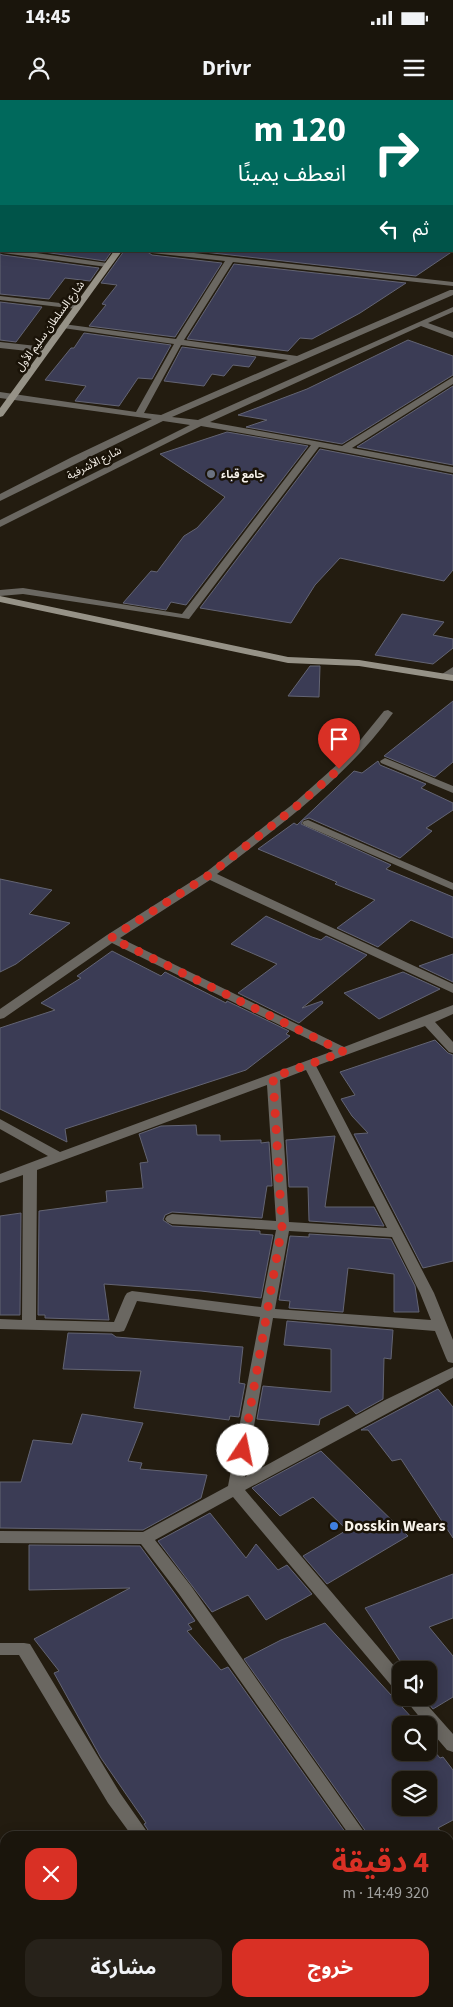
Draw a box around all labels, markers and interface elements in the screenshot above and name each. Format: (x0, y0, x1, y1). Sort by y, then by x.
text: 14:45 (25, 4, 71, 31)
text: Drivr (202, 52, 251, 84)
icon: person (25, 54, 53, 82)
icon: menu (400, 54, 428, 82)
text: 120 m (254, 105, 346, 155)
icon: right (364, 120, 429, 185)
text: انعطف يمينًا (238, 158, 346, 190)
icon: left (375, 215, 403, 243)
text: ثم (413, 216, 429, 243)
street label: شارع السلطان سليم الأول (12, 277, 89, 375)
street label: شارع الأشرفية (64, 443, 124, 483)
place label: جامع قباء (221, 467, 265, 483)
marker: جامع قباء (205, 468, 217, 480)
pin (318, 718, 360, 769)
icon: arrive (325, 725, 353, 753)
position arrow (216, 1423, 268, 1475)
place label: Dosskin Wears (344, 1515, 446, 1537)
marker: Dosskin Wears (328, 1520, 340, 1532)
map controls (392, 1661, 437, 1816)
button: sound (392, 1661, 437, 1706)
button: search (392, 1716, 437, 1761)
button: layers (392, 1771, 437, 1816)
text: 4 دقيقة (332, 1841, 429, 1884)
button: close (25, 1848, 77, 1900)
text: 320 m · 14:49 (342, 1882, 429, 1904)
button: مشاركة (25, 1939, 222, 1997)
button: خروج (232, 1939, 429, 1997)

